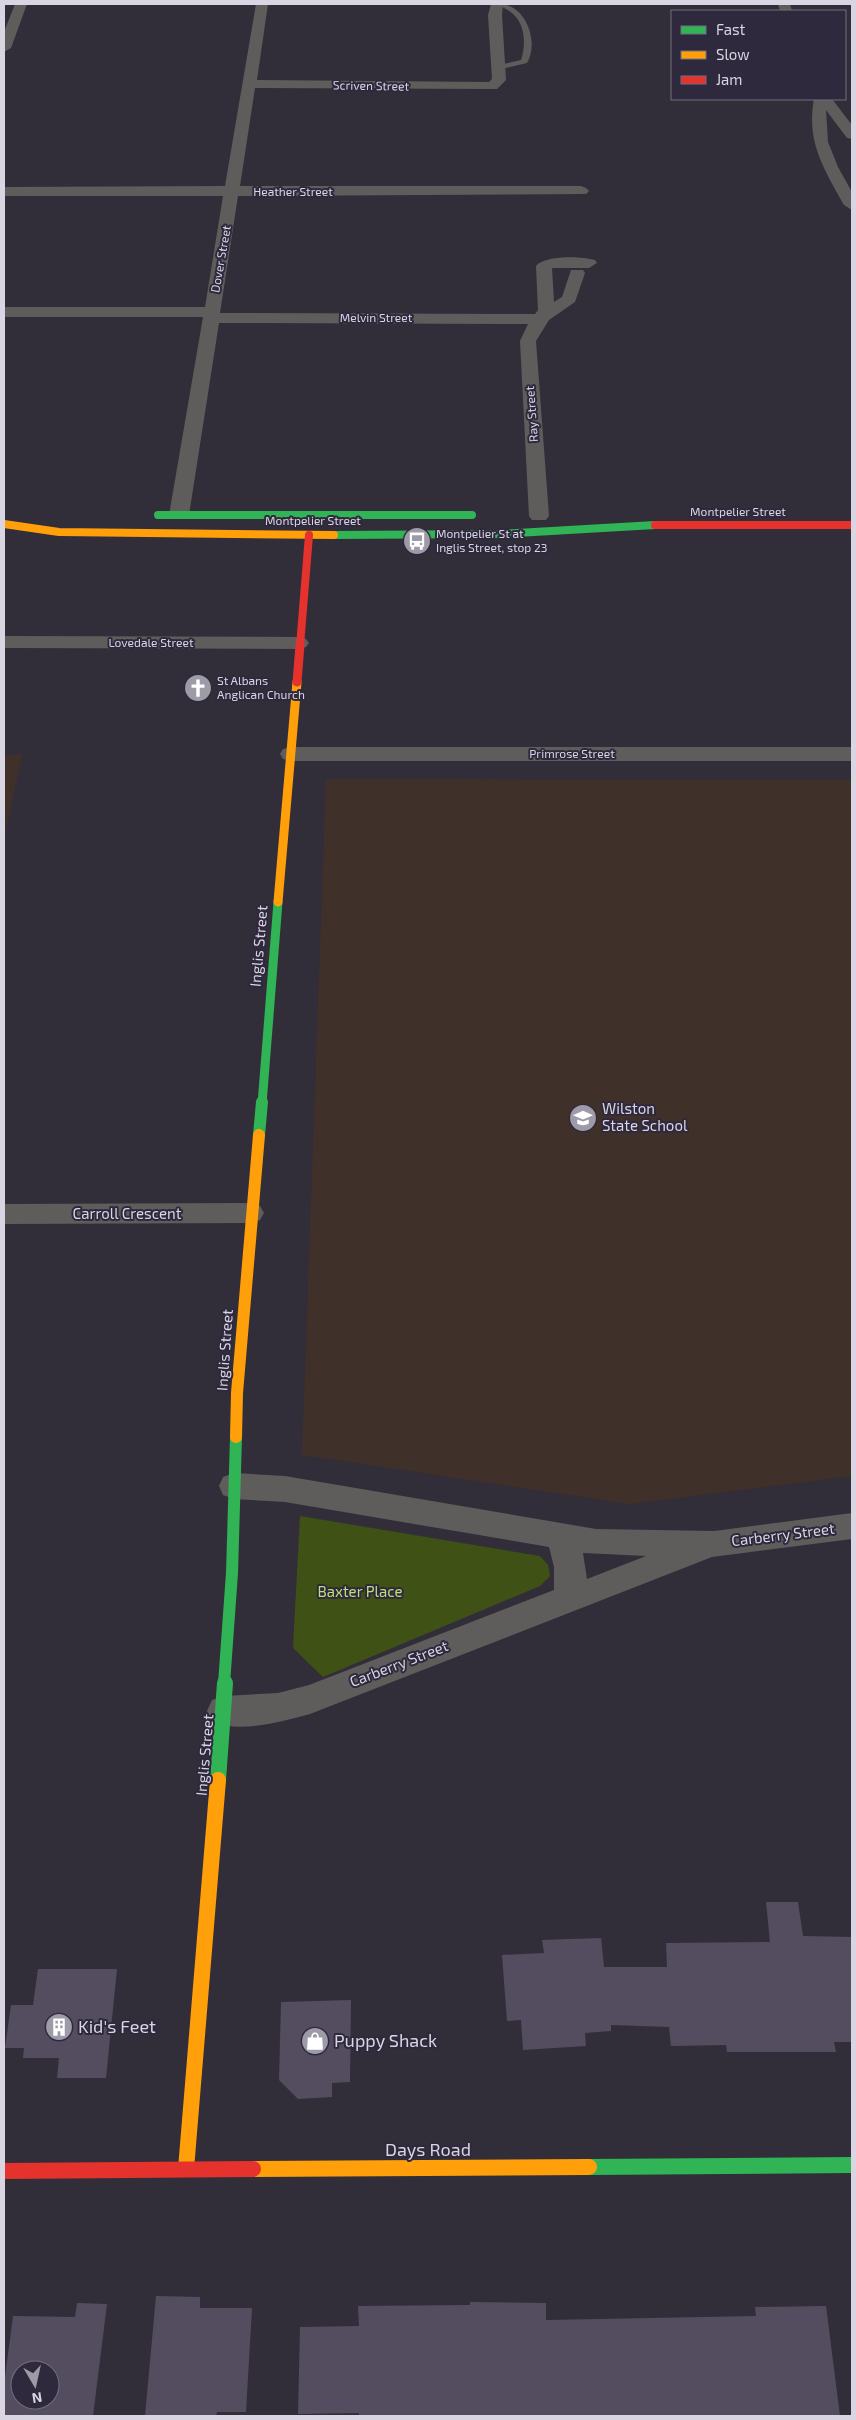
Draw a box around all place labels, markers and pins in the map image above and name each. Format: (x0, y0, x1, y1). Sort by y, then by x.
bus stop icon: Montpelier St at Inglis Street, stop 23 (402, 526, 432, 556)
place label: Montpelier St at Inglis Street, stop 23 (436, 526, 547, 554)
church icon: St Albans Anglican Church (183, 673, 213, 703)
place label: St Albans Anglican Church (217, 673, 305, 701)
place label: Wilston State School (602, 1099, 688, 1134)
school or university icon: Wilston State School (568, 1103, 598, 1133)
building icon: Kid's Feet (44, 2012, 74, 2042)
place label: Kid's Feet (78, 2015, 156, 2037)
shop icon: Puppy Shack (300, 2026, 330, 2056)
place label: Puppy Shack (334, 2029, 437, 2051)

